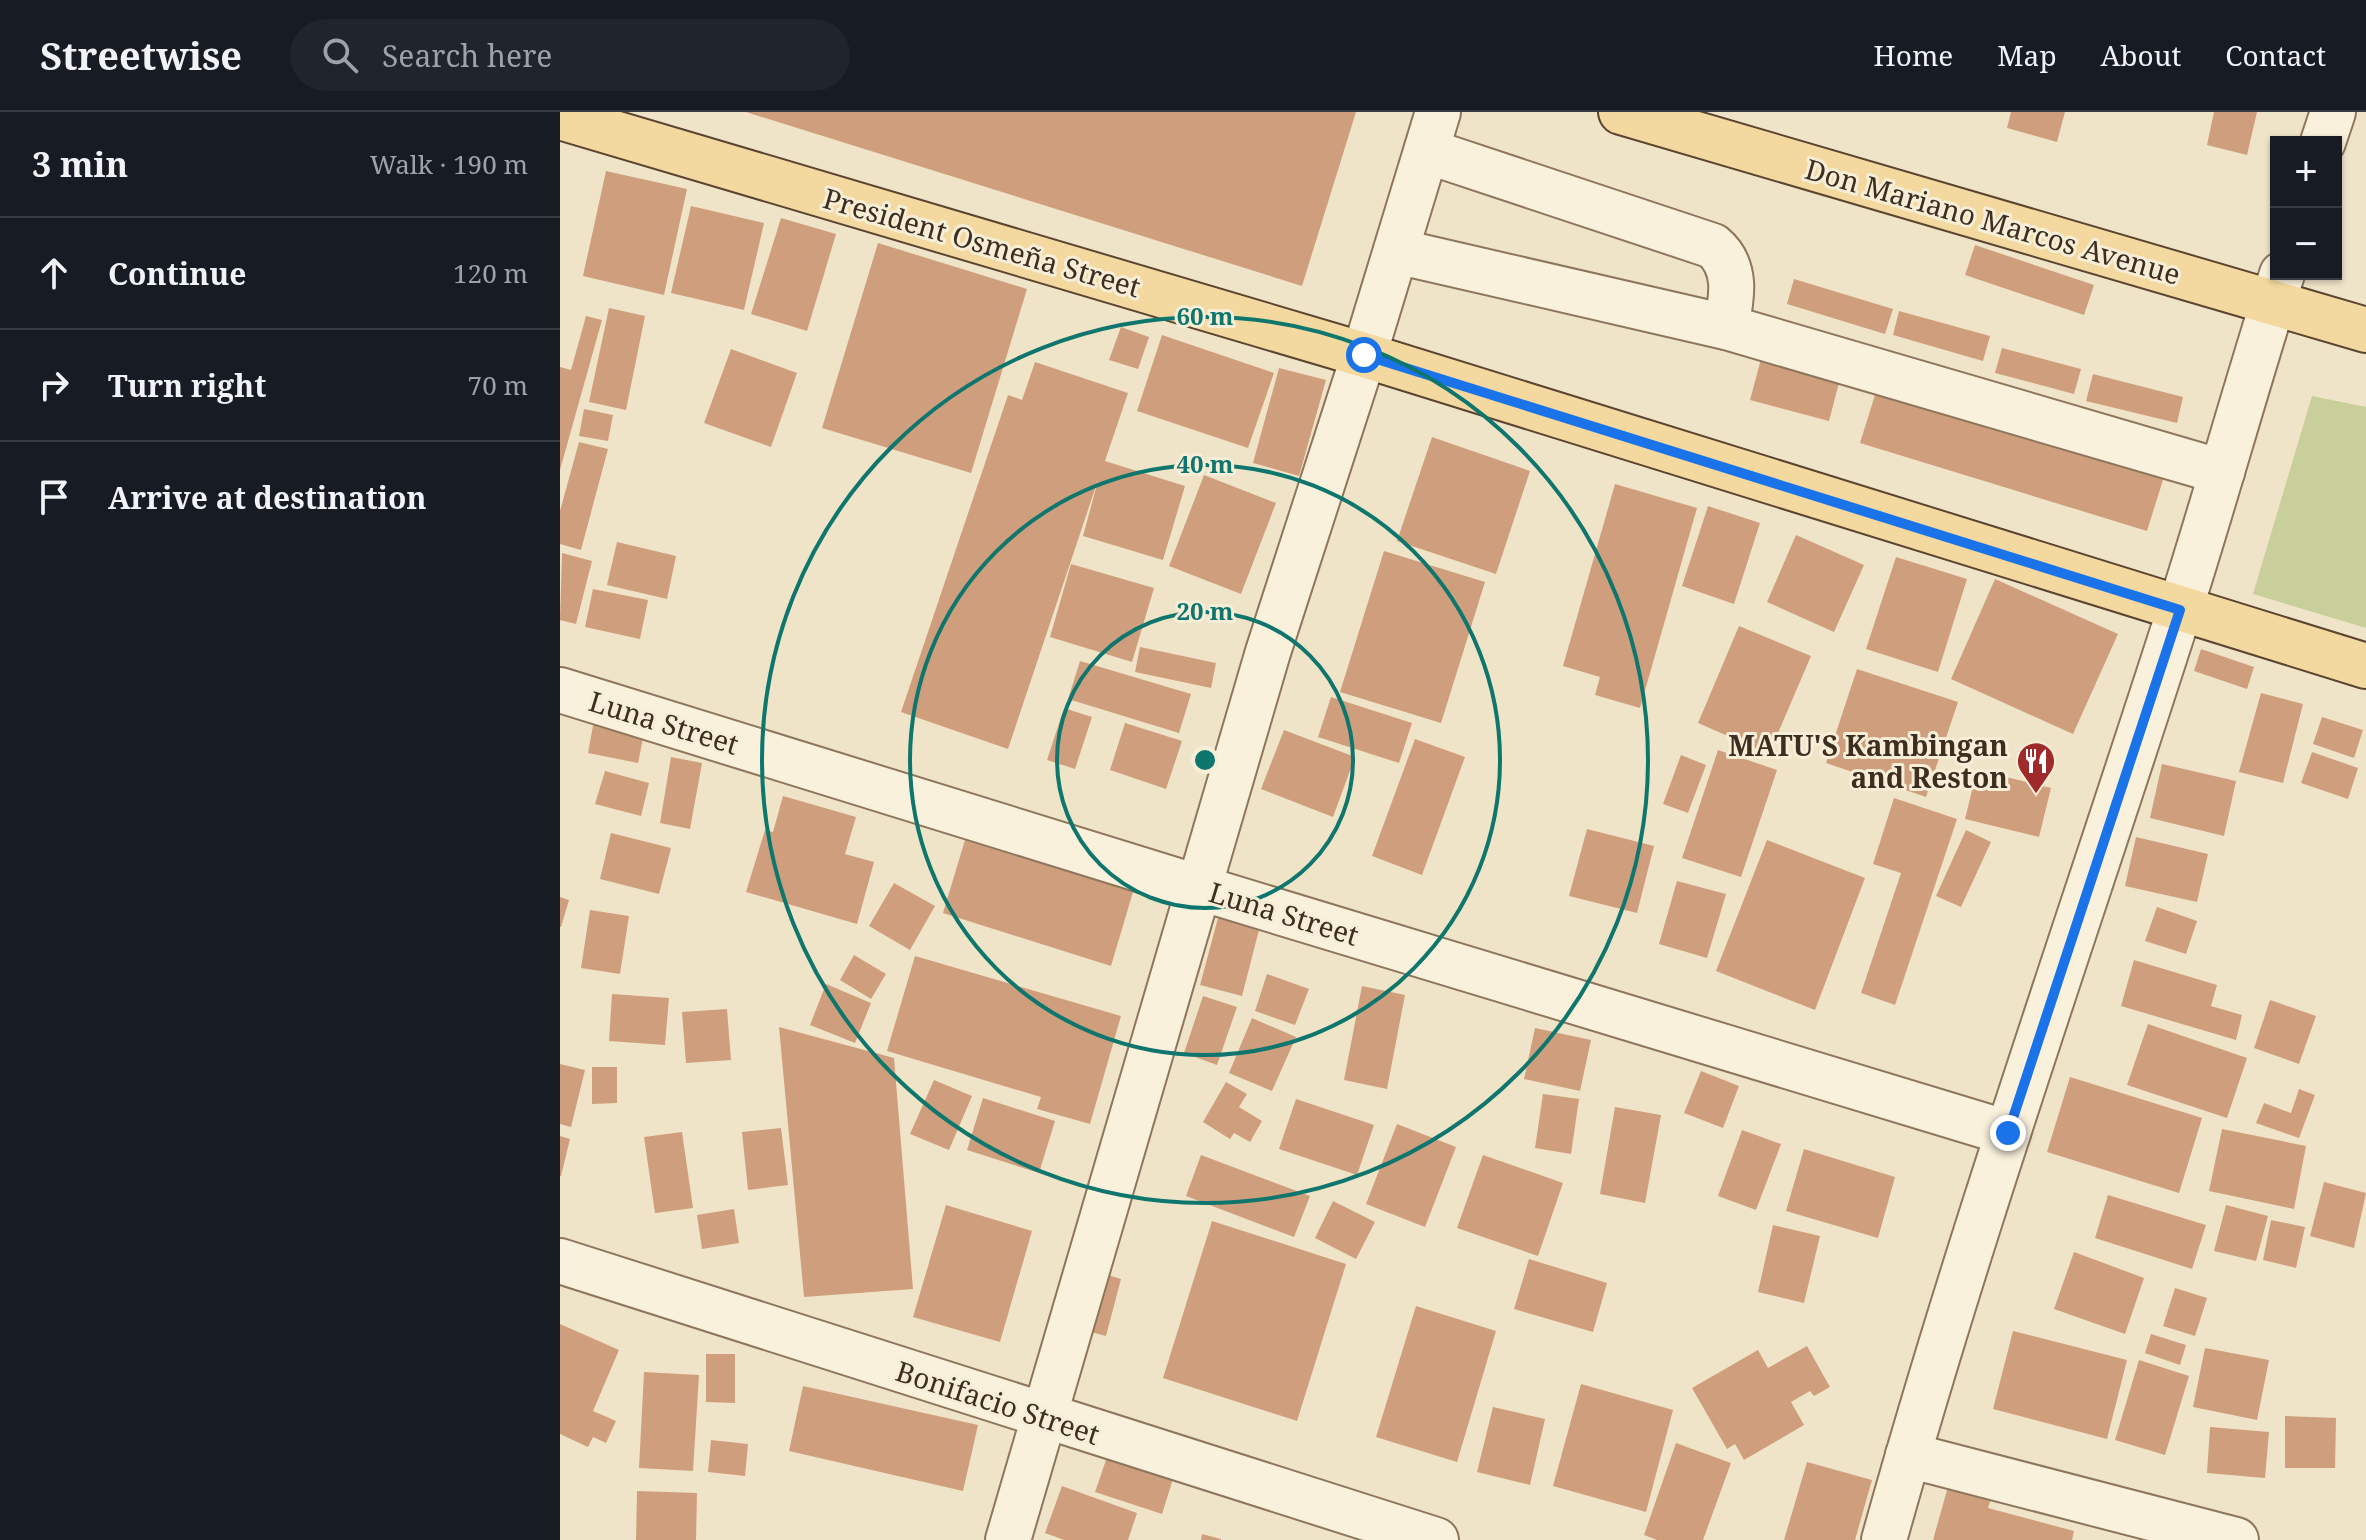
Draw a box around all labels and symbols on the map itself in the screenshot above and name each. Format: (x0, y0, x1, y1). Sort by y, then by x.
street label: Don Mariano Marcos Avenue (1801, 149, 2185, 293)
street label: President Osmeña Street (819, 179, 1145, 306)
text: 60 m (1176, 299, 1234, 332)
route start (1346, 337, 1382, 373)
text: 40 m (1176, 447, 1234, 480)
text: 20 m (1176, 594, 1234, 627)
street label: Luna Street (585, 681, 744, 763)
place label: MATU'S Kambingan and Reston (1728, 726, 2008, 796)
restaurant icon: MATU'S Kambingan and Reston (2015, 740, 2057, 795)
centre of rings (1191, 746, 1219, 774)
street label: Luna Street (1205, 872, 1364, 954)
route end (1990, 1115, 2026, 1151)
street label: Bonifacio Street (891, 1351, 1105, 1453)

